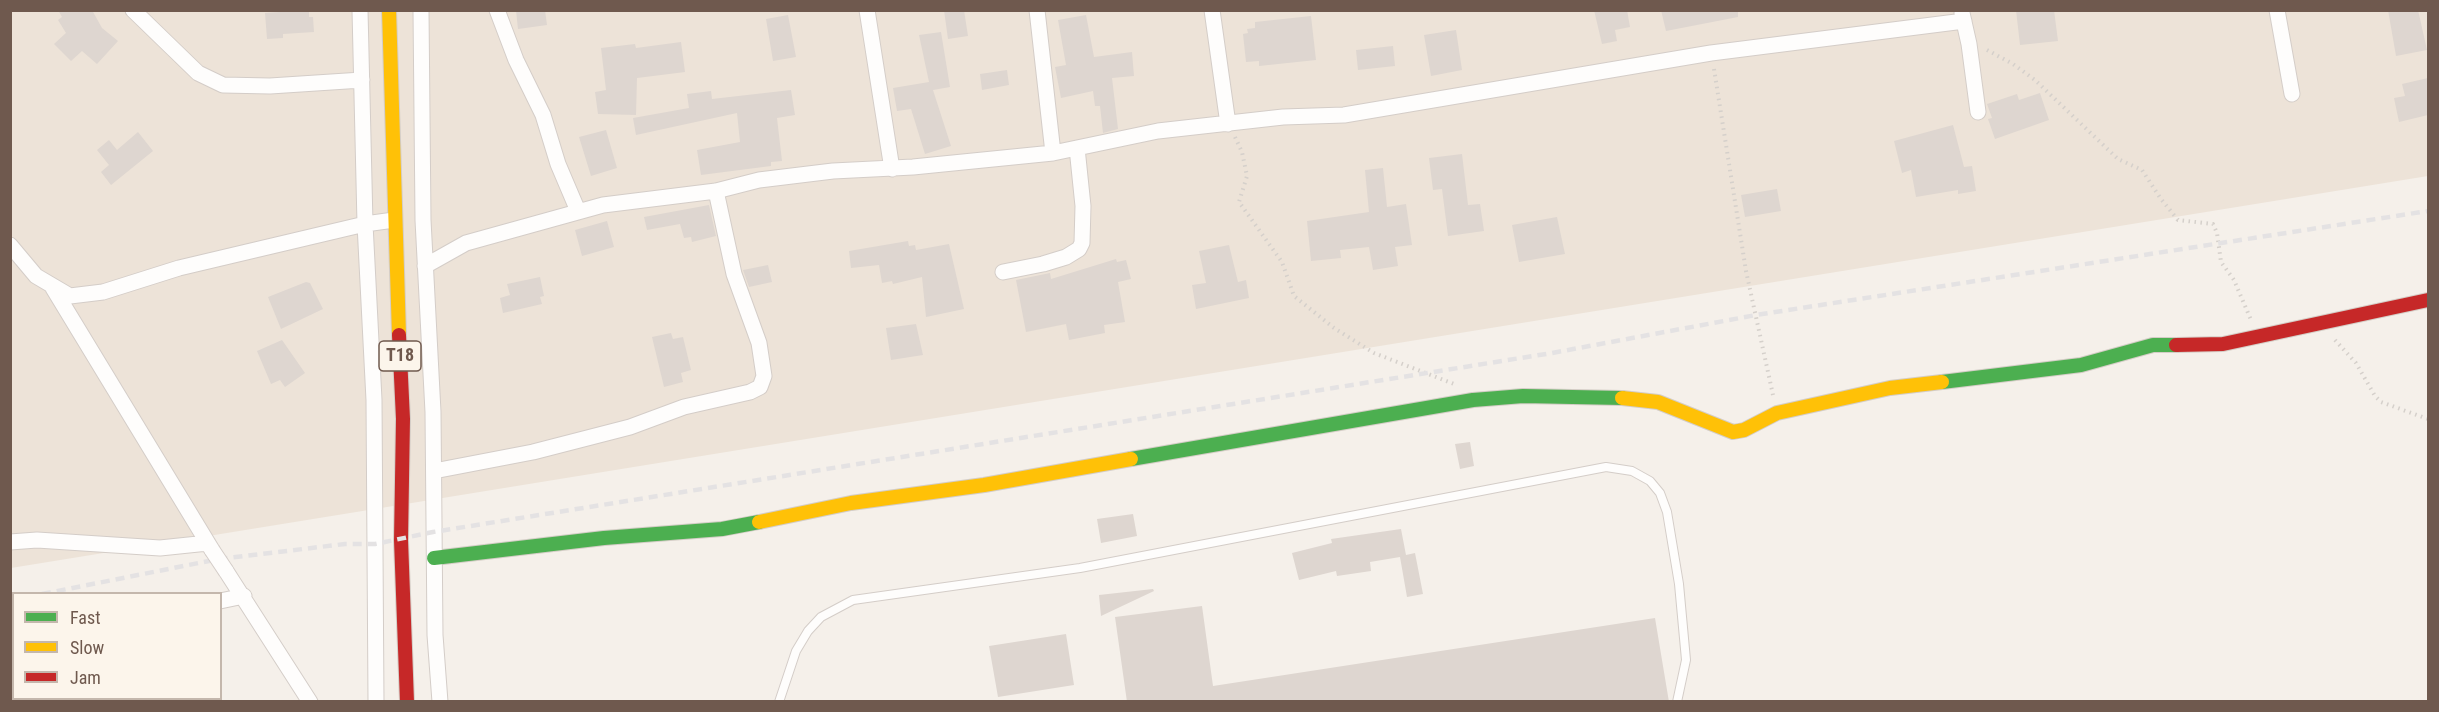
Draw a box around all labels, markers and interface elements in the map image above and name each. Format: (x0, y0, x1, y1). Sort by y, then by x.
road number: T18 (379, 341, 421, 371)
legend (12, 592, 222, 700)
text: Fast (70, 607, 101, 628)
text: Slow (70, 637, 104, 658)
text: Jam (70, 667, 101, 688)

